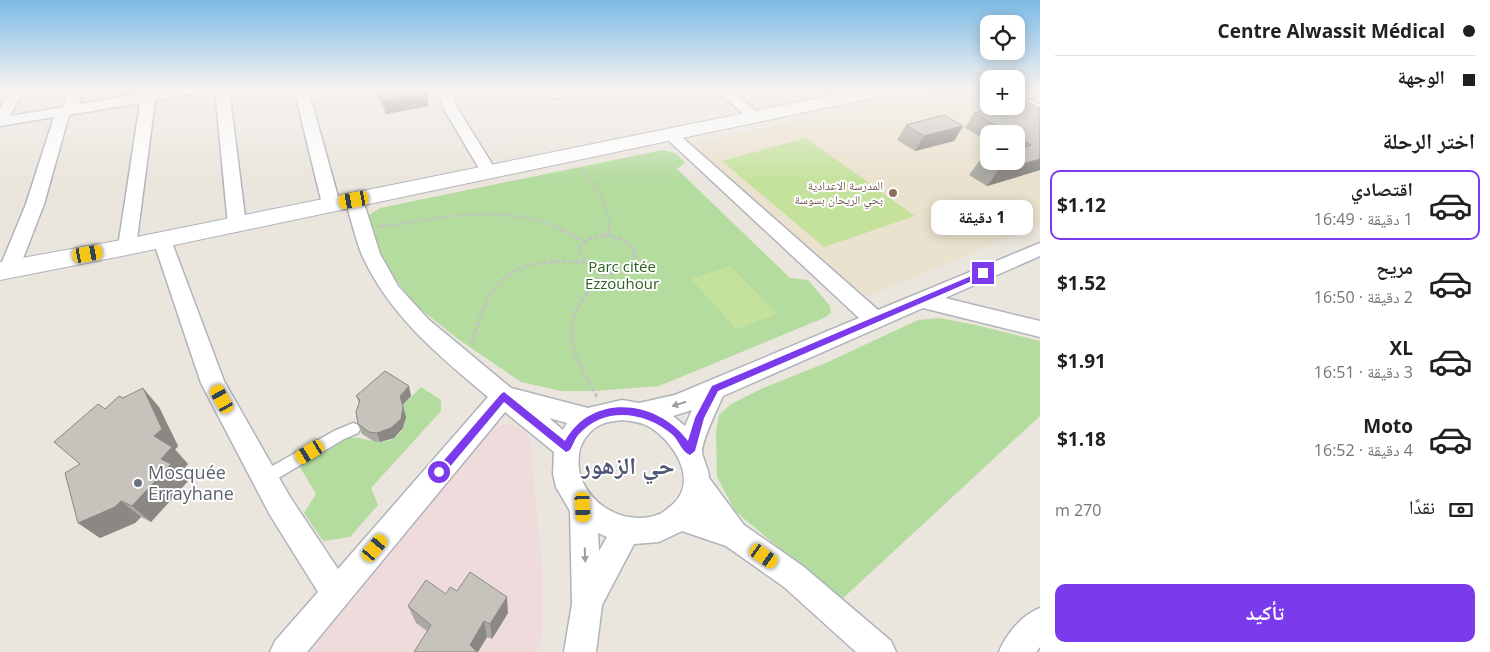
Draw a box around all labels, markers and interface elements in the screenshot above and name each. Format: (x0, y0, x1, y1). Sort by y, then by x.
map controls (980, 15, 1025, 170)
button: locate (980, 15, 1025, 60)
text: Centre Alwassit Médical (1218, 18, 1445, 44)
text: الوجهة (1397, 64, 1445, 90)
button: + (980, 70, 1025, 115)
button: − (980, 125, 1025, 170)
text: اختر الرحلة (1383, 125, 1475, 155)
text: اقتصادي (1351, 176, 1413, 202)
place label: المدرسة الاعدادية بحي الريحان بسوسة (795, 177, 883, 210)
icon: car (1428, 183, 1473, 228)
marker: المدرسة الاعدادية بحي الريحان بسوسة (887, 187, 899, 199)
car (337, 190, 370, 210)
text: $1.12 (1057, 192, 1106, 218)
callout: 1 دقيقة (932, 200, 1034, 236)
text: 1 دقيقة (959, 206, 1005, 228)
text: 1 دقيقة · 16:49 (1314, 208, 1413, 230)
car (71, 244, 104, 264)
text: مريح (1376, 254, 1413, 280)
park label: Parc citée Ezzouhour (585, 256, 659, 293)
icon: car (1428, 261, 1473, 306)
route end (972, 262, 994, 284)
text: $1.52 (1057, 270, 1106, 296)
text: 2 دقيقة · 16:50 (1314, 286, 1413, 308)
text: XL (1390, 335, 1413, 361)
icon: car (1428, 339, 1473, 384)
text: $1.91 (1057, 348, 1106, 374)
text: 3 دقيقة · 16:51 (1314, 361, 1413, 383)
car (208, 382, 235, 416)
one-way arrow (671, 400, 686, 408)
text: Moto (1363, 413, 1413, 439)
icon: car (1428, 417, 1473, 462)
text: $1.18 (1057, 426, 1106, 452)
car (293, 438, 326, 466)
text: 4 دقيقة · 16:52 (1314, 439, 1413, 461)
district label: حي الزهور (580, 448, 675, 485)
place label: Mosquée Errayhane (148, 460, 234, 505)
route start (428, 461, 450, 483)
marker: Mosquée Errayhane (132, 477, 144, 489)
car (574, 492, 591, 522)
text: نقدًا (1409, 494, 1435, 520)
icon: cash (1447, 496, 1475, 524)
text: 270 m (1055, 499, 1101, 521)
car (359, 532, 390, 564)
car (747, 541, 780, 571)
one-way arrow (581, 548, 589, 564)
button: تأكيد (1055, 584, 1475, 642)

